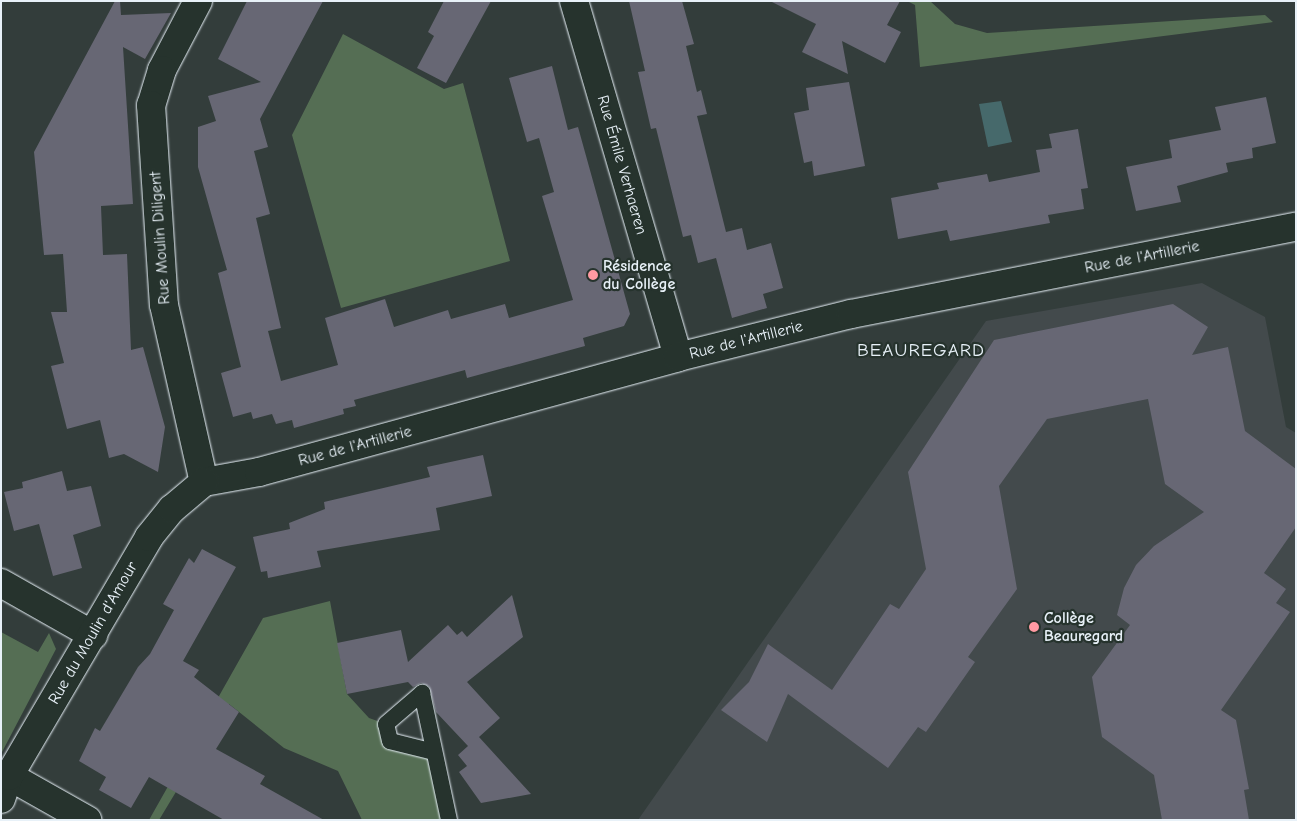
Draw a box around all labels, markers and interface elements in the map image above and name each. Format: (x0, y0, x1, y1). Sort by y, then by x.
street label: Rue Émile Verhaeren (593, 93, 651, 237)
street label: Rue Moulin Diligent (146, 171, 174, 305)
street label: Rue de l'Artillerie (1083, 236, 1201, 278)
place label: Résidence du Collège (603, 256, 675, 294)
marker: Résidence du Collège (587, 269, 599, 281)
street label: Rue de l'Artillerie (687, 317, 805, 363)
district label: BEAUREGARD (856, 340, 986, 362)
street label: Rue de l'Artillerie (296, 422, 414, 470)
street label: Rue du Moulin d'Amour (44, 558, 142, 708)
place label: Collège Beauregard (1044, 608, 1123, 646)
marker: Collège Beauregard (1028, 621, 1040, 633)

